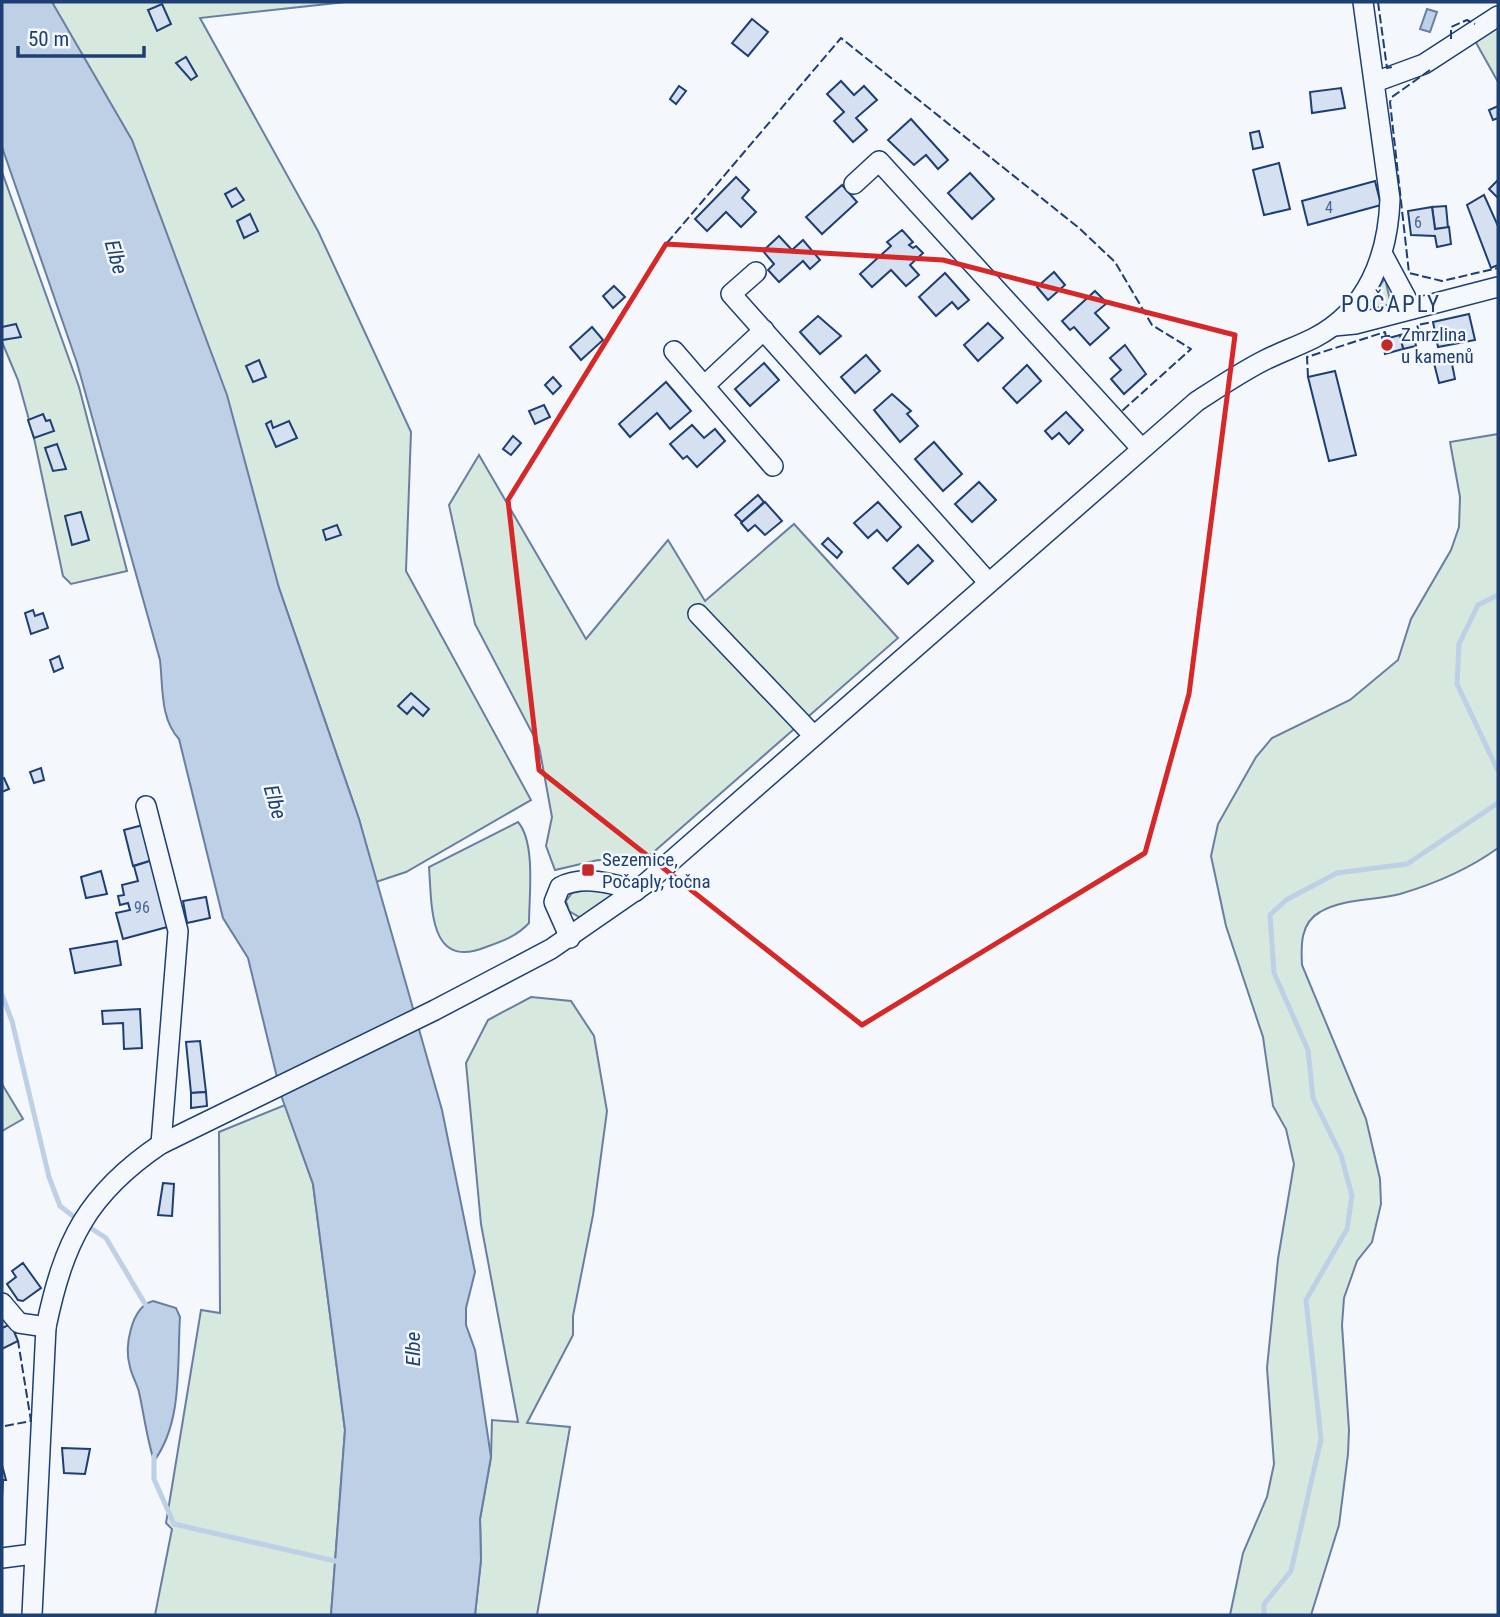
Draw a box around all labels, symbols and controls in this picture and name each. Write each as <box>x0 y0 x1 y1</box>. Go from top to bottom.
scale bar <box>18 14 144 58</box>
text: 50 m <box>28 27 69 51</box>
house number: 4 <box>1325 198 1333 217</box>
house number: 6 <box>1414 213 1422 232</box>
water label: Elbe <box>100 237 132 277</box>
district label: POČAPLY <box>1341 289 1441 318</box>
place label: Zmrzlina u kamenů <box>1401 323 1474 368</box>
marker: Zmrzlina u kamenů <box>1379 337 1395 353</box>
water label: Elbe <box>259 782 291 822</box>
place label: Sezemice, Počaply, točna <box>602 848 711 893</box>
marker: Sezemice, Počaply, točna <box>580 862 596 878</box>
house number: 96 <box>134 898 150 917</box>
water label: Elbe <box>401 1332 425 1366</box>

